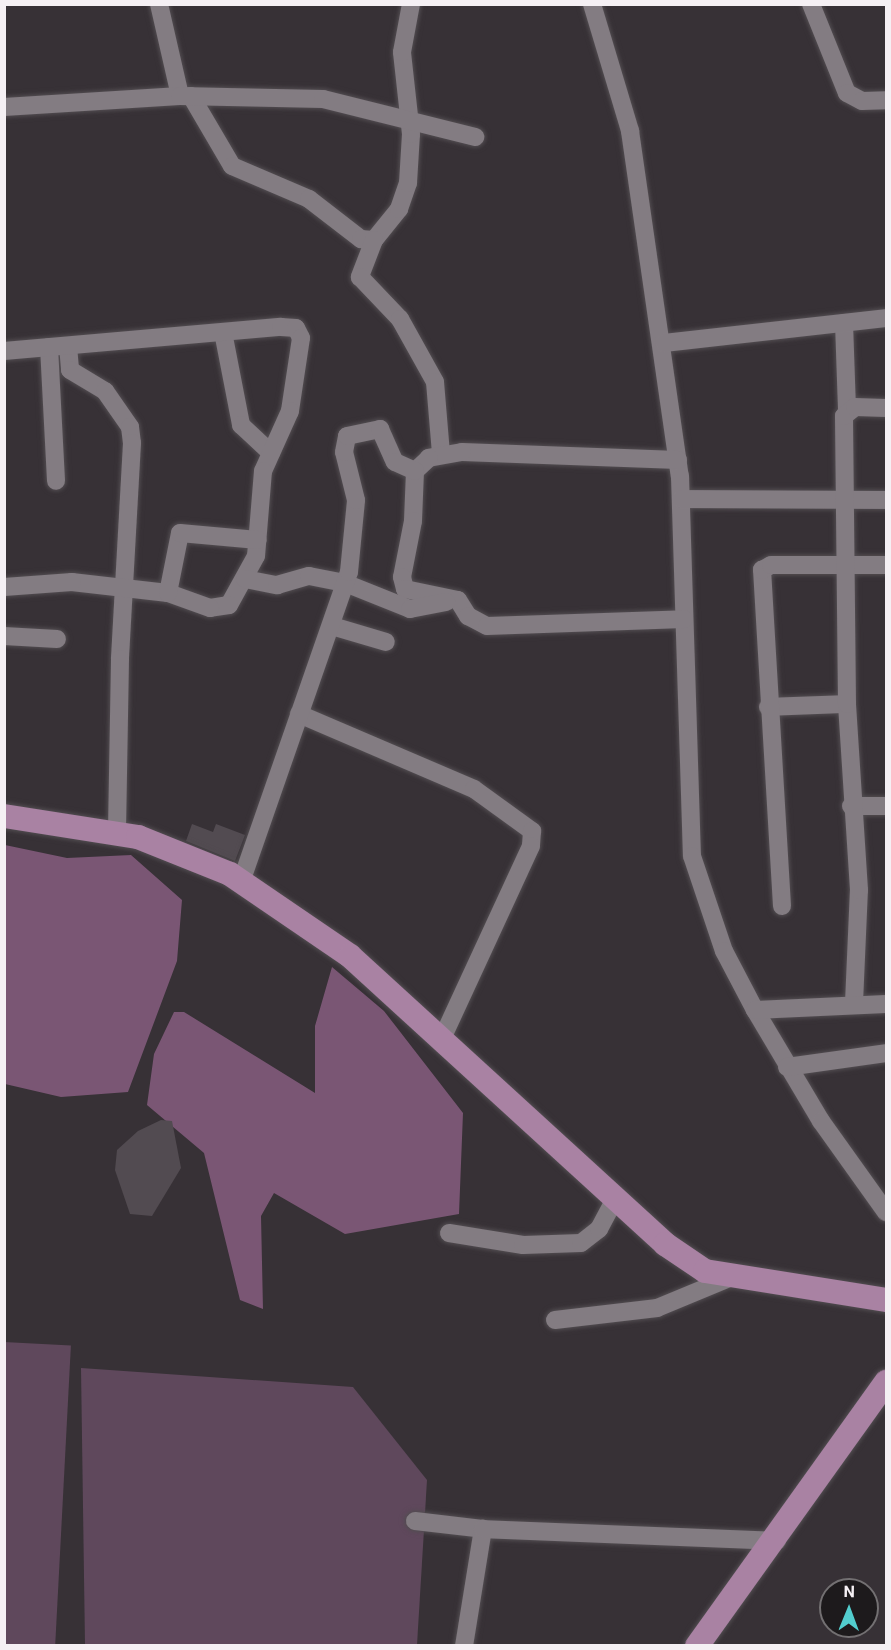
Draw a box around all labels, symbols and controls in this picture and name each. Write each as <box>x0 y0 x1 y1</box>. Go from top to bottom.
north arrow <box>819 1578 879 1638</box>
text: N <box>843 1582 855 1601</box>

